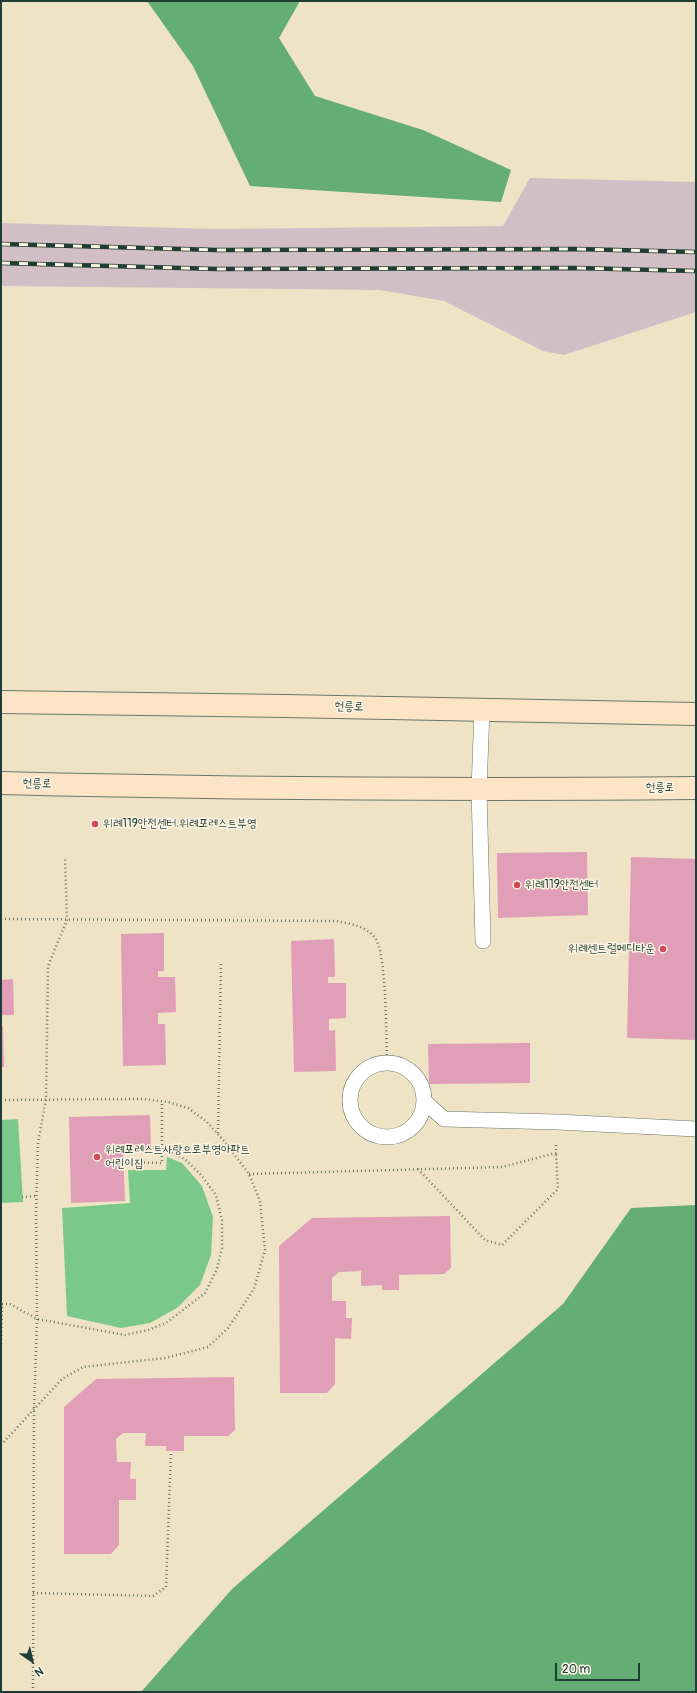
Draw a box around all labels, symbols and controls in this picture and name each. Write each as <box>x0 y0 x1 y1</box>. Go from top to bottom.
street label: 헌릉로 <box>334 700 364 714</box>
street label: 헌릉로 <box>22 777 52 791</box>
street label: 헌릉로 <box>646 781 674 795</box>
place label: 위례119안전센터.위례포레스트부영 <box>103 817 256 831</box>
marker: 위례119안전센터.위례포레스트부영 <box>90 819 100 829</box>
place label: 위례119안전센터 <box>525 878 599 892</box>
marker: 위례119안전센터 <box>512 880 522 890</box>
place label: 위례센트럴메디타운 <box>568 942 655 956</box>
marker: 위례센트럴메디타운 <box>658 944 668 954</box>
place label: 위례포레스트사랑으로부영아파트 어린이집 <box>105 1143 250 1171</box>
marker: 위례포레스트사랑으로부영아파트 어린이집 <box>92 1152 102 1162</box>
north arrow <box>12 1641 52 1681</box>
scale bar <box>557 1655 642 1681</box>
text: 20 m <box>562 1662 590 1677</box>
text: N <box>32 1664 46 1679</box>

